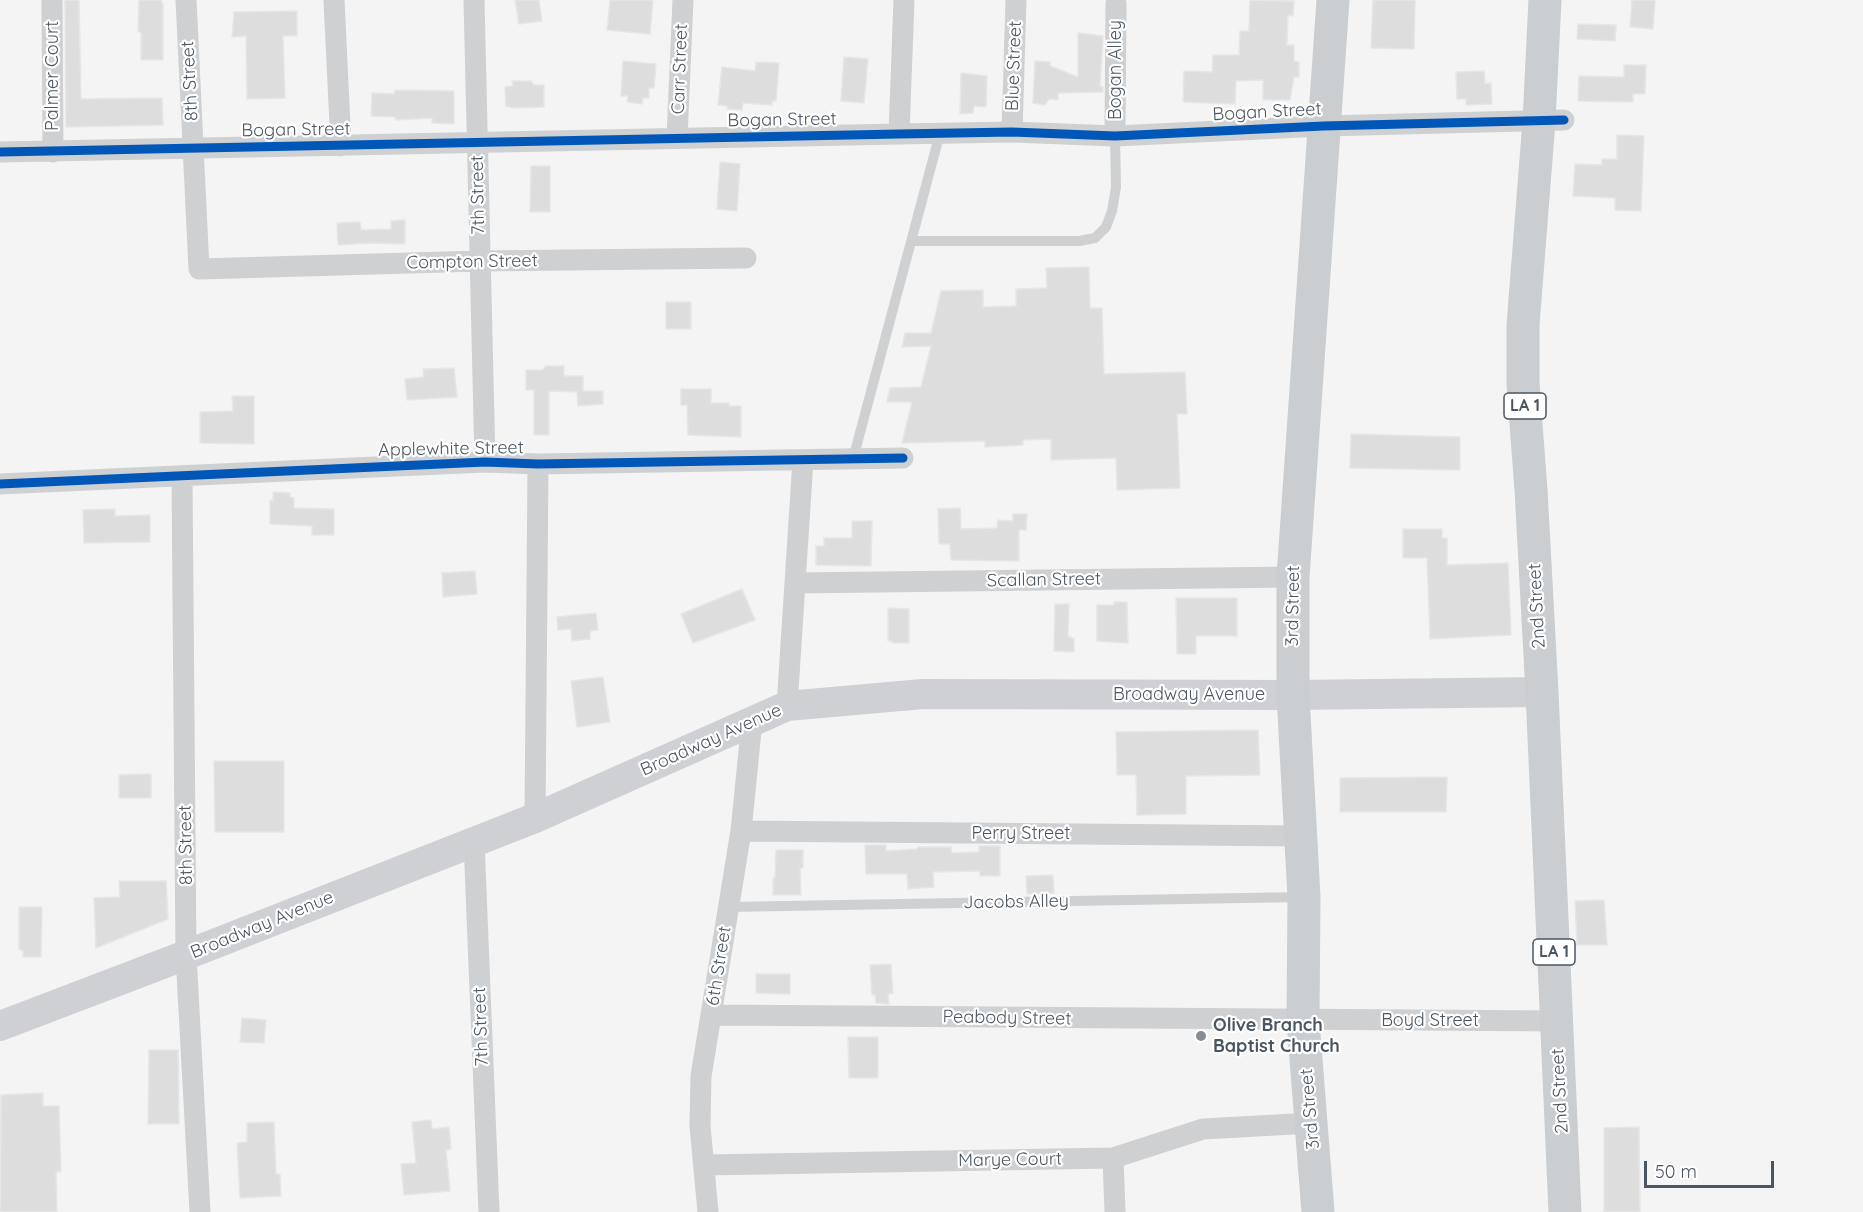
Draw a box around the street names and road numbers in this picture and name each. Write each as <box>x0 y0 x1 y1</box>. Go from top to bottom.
street label: Bogan Alley <box>1105 20 1127 120</box>
street label: Palmer Court <box>42 21 64 131</box>
street label: Blue Street <box>1002 21 1026 111</box>
street label: Carr Street <box>668 23 692 115</box>
street label: 8th Street <box>177 40 203 122</box>
street label: Bogan Street <box>1212 98 1322 126</box>
street label: Bogan Street <box>727 108 837 132</box>
street label: Bogan Street <box>241 118 351 142</box>
street label: 7th Street <box>467 155 489 235</box>
street label: Compton Street <box>406 250 538 274</box>
road number: LA 1 <box>1504 393 1546 419</box>
street label: Applewhite Street <box>378 437 524 461</box>
street label: 2nd Street <box>1524 563 1550 649</box>
street label: 3rd Street <box>1281 565 1305 647</box>
street label: Scallan Street <box>987 568 1101 592</box>
street label: Broadway Avenue <box>1113 684 1265 706</box>
street label: Broadway Avenue <box>637 699 785 781</box>
street label: 8th Street <box>175 805 197 885</box>
street label: Perry Street <box>972 823 1070 845</box>
street label: Broadway Avenue <box>187 886 337 964</box>
street label: Jacobs Alley <box>963 890 1069 914</box>
street label: 6th Street <box>702 925 736 1007</box>
road number: LA 1 <box>1533 939 1575 965</box>
street label: 7th Street <box>469 987 493 1067</box>
street label: Peabody Street <box>942 1006 1072 1030</box>
street label: Boyd Street <box>1381 1010 1479 1032</box>
street label: 2nd Street <box>1547 1048 1573 1134</box>
street label: 3rd Street <box>1296 1068 1324 1150</box>
street label: Marye Court <box>958 1148 1062 1172</box>

